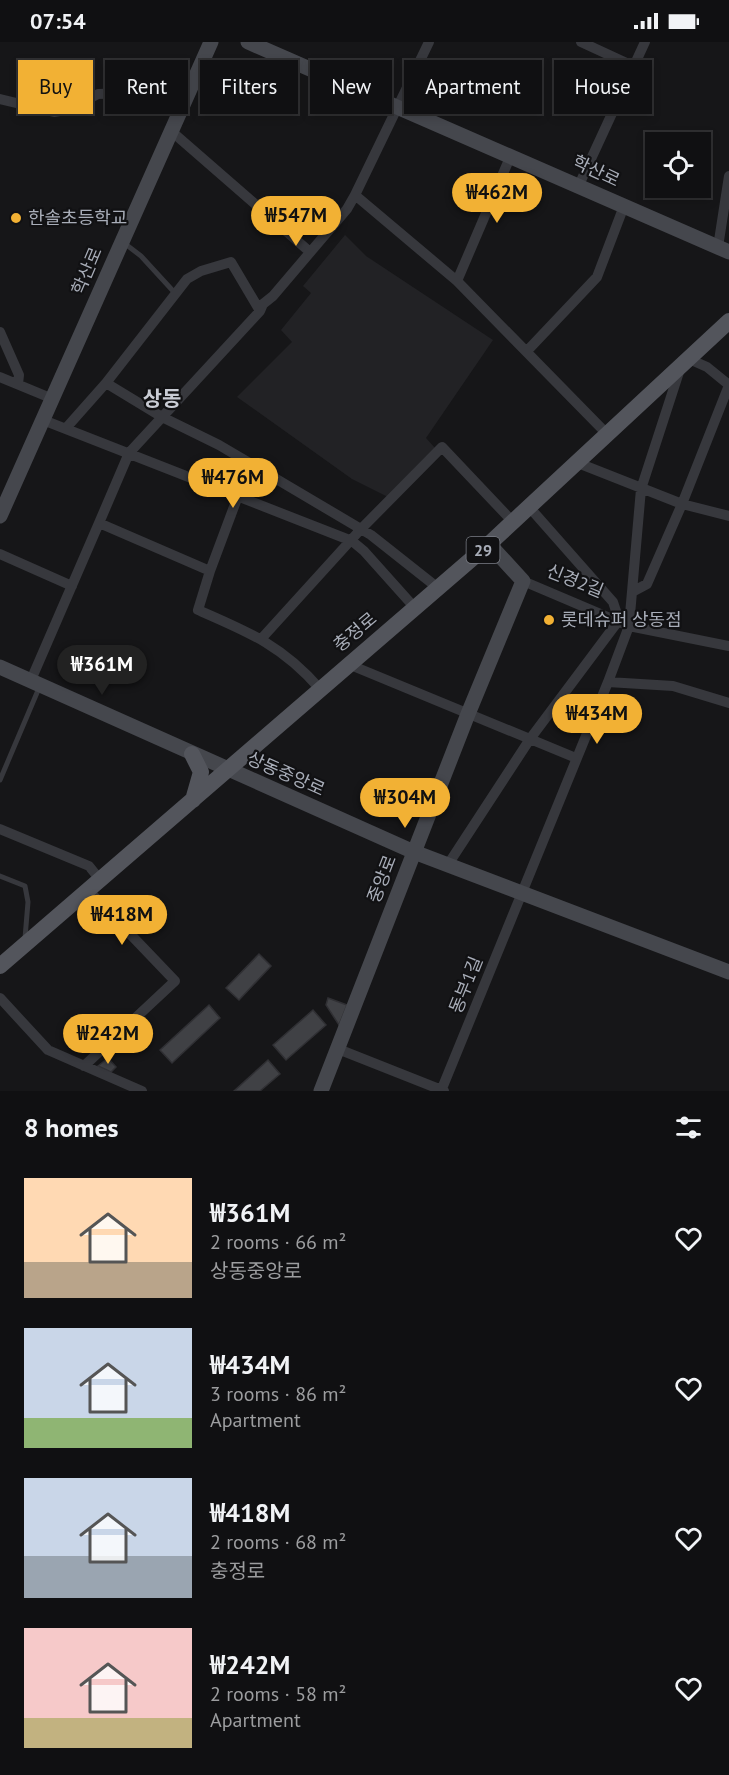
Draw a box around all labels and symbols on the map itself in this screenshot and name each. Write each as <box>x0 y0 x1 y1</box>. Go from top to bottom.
street label: 학산로 <box>569 150 624 191</box>
pin: ₩462M <box>455 173 539 224</box>
pin: ₩547M <box>254 196 338 247</box>
place label: 한솔초등학교 <box>28 206 127 229</box>
marker: 한솔초등학교 <box>9 211 23 225</box>
street label: 학산로 <box>66 243 107 298</box>
district label: 상동 <box>143 385 181 412</box>
pin: ₩476M <box>191 458 275 509</box>
road number: 29 <box>466 537 500 563</box>
street label: 신경2길 <box>543 559 607 602</box>
street label: 충정로 <box>328 607 381 656</box>
place label: 롯데슈퍼 상동점 <box>561 608 682 631</box>
marker: 롯데슈퍼 상동점 <box>542 613 556 627</box>
pin: ₩361M <box>60 645 144 696</box>
pin: ₩434M <box>555 694 639 745</box>
street label: 상동중앙로 <box>244 746 329 801</box>
pin: ₩304M <box>363 778 447 829</box>
street label: 중앙로 <box>362 852 401 906</box>
pin: ₩418M <box>80 895 164 946</box>
street label: 동부1길 <box>444 953 487 1017</box>
pin: ₩242M <box>66 1014 150 1065</box>

